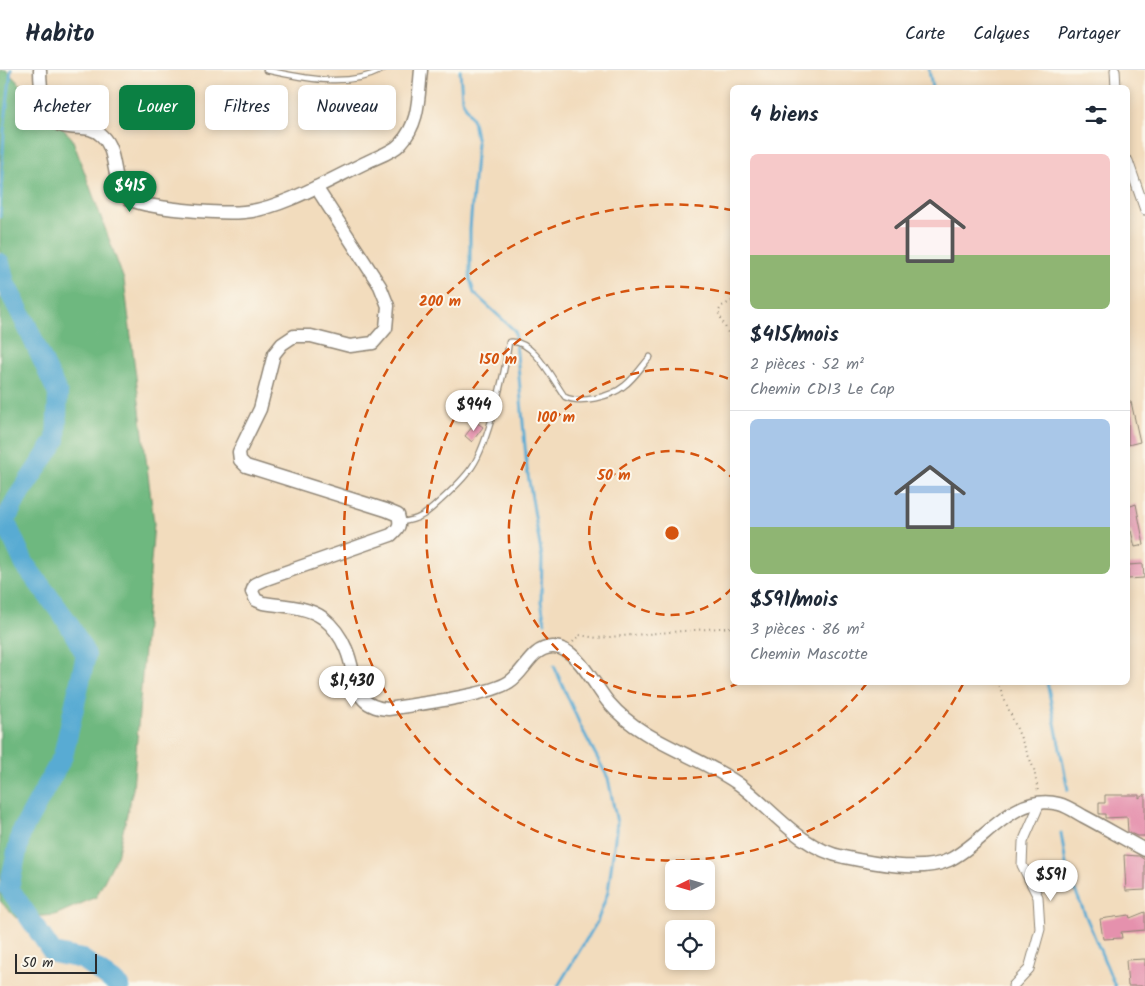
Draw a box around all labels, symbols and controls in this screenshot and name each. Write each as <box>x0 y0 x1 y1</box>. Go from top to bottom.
text: Habito <box>25 15 94 54</box>
text: Carte <box>905 20 945 49</box>
text: Calques <box>973 20 1030 49</box>
text: Partager <box>1058 20 1120 49</box>
chip: Acheter <box>15 85 109 130</box>
chip: Louer <box>119 85 195 130</box>
chip: Filtres <box>205 85 288 130</box>
chip: Nouveau <box>298 85 396 130</box>
text: 4 biens <box>750 99 819 132</box>
icon: filters <box>1082 101 1110 129</box>
pin: $415 <box>100 170 160 213</box>
text: $415 <box>114 174 146 199</box>
icon: home <box>885 186 975 276</box>
text: 200 m <box>419 290 461 314</box>
text: $415/mois <box>750 319 839 352</box>
text: 150 m <box>479 348 517 372</box>
text: 2 pièces · 52 m² <box>750 352 864 377</box>
text: Chemin CD13 Le Cap <box>750 377 894 402</box>
pin: $944 <box>444 390 504 432</box>
text: $944 <box>456 393 492 418</box>
text: 100 m <box>537 406 575 430</box>
icon: home <box>885 452 975 542</box>
text: 50 m <box>596 464 631 488</box>
centre of rings <box>663 524 681 542</box>
text: $591/mois <box>750 584 838 617</box>
text: 3 pièces · 86 m² <box>750 617 864 642</box>
text: Chemin Mascotte <box>750 642 868 667</box>
pin: $1,430 <box>311 666 393 708</box>
text: $1,430 <box>330 669 374 694</box>
north arrow <box>665 860 715 910</box>
map controls <box>665 860 715 970</box>
pin: $591 <box>1021 860 1081 902</box>
text: $591 <box>1036 863 1066 888</box>
button: locate <box>665 920 715 970</box>
scale bar <box>15 951 98 974</box>
text: 50 m <box>22 952 53 974</box>

